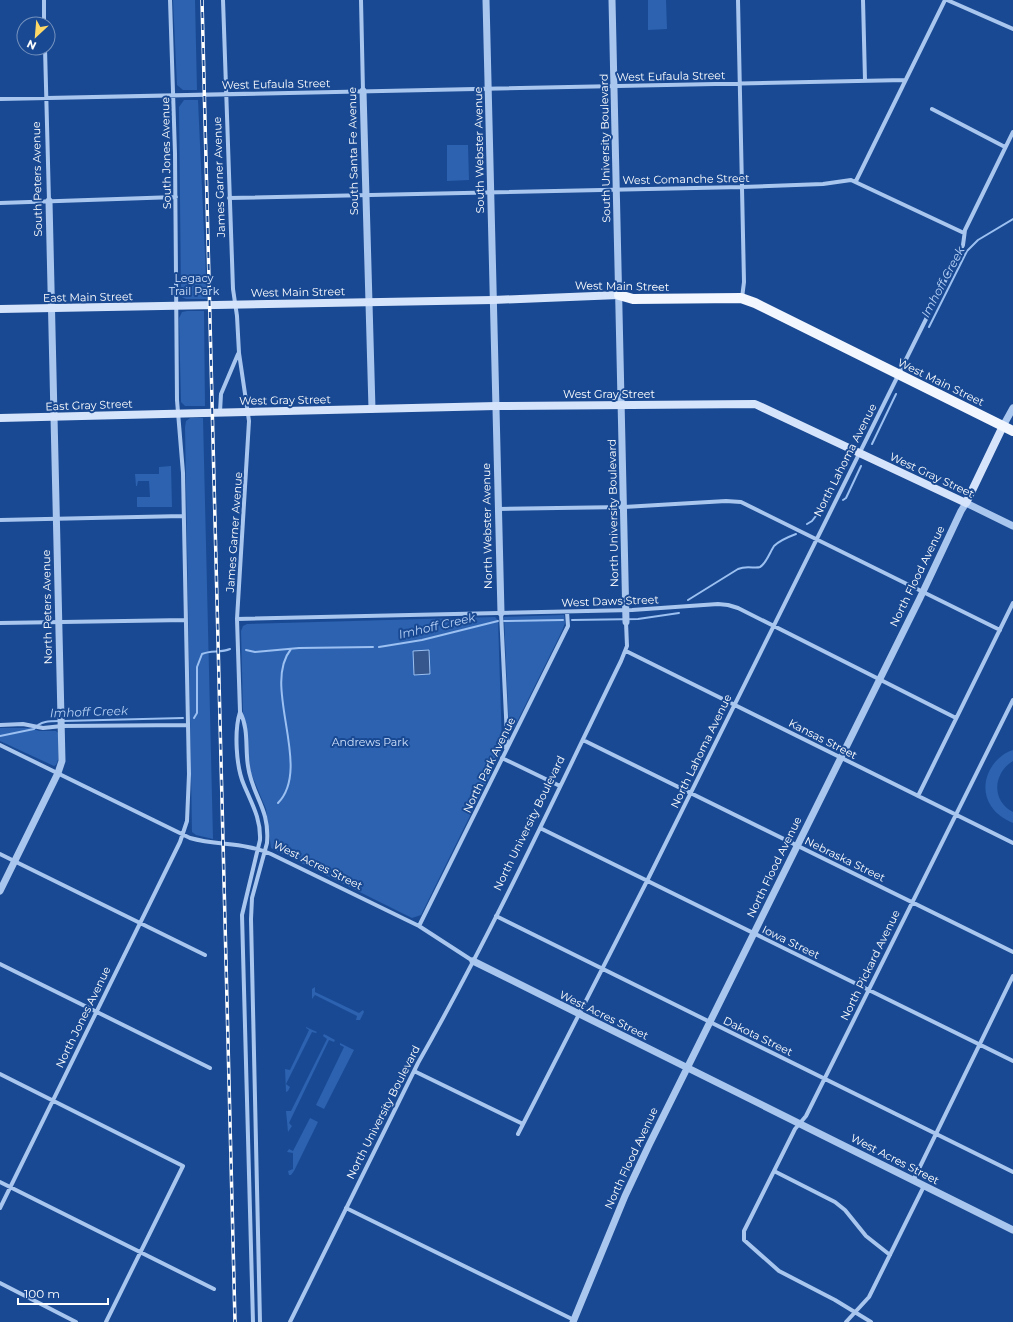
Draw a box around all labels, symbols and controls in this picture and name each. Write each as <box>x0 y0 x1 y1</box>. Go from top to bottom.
north arrow <box>16 16 56 56</box>
text: N <box>25 37 39 53</box>
street label: West Eufaula Street <box>617 68 726 84</box>
street label: South University Boulevard <box>597 73 613 223</box>
street label: West Eufaula Street <box>222 76 331 92</box>
street label: South Webster Avenue <box>471 86 487 213</box>
street label: South Santa Fe Avenue <box>345 87 361 215</box>
street label: South Jones Avenue <box>158 96 174 209</box>
street label: James Garner Avenue <box>210 116 228 239</box>
street label: South Peters Avenue <box>29 121 45 237</box>
street label: West Comanche Street <box>622 171 750 187</box>
water label: Imhoff Creek <box>918 243 968 320</box>
park label: Legacy Trail Park <box>169 271 220 298</box>
street label: West Main Street <box>575 278 670 294</box>
street label: West Main Street <box>251 284 346 300</box>
street label: East Main Street <box>43 289 134 305</box>
street label: West Main Street <box>895 355 987 409</box>
street label: West Gray Street <box>563 387 655 401</box>
street label: West Gray Street <box>239 392 332 408</box>
street label: East Gray Street <box>45 396 133 414</box>
street label: North Lahoma Avenue <box>810 401 880 519</box>
street label: North University Boulevard <box>605 439 621 587</box>
street label: West Gray Street <box>887 449 977 501</box>
street label: North Webster Avenue <box>479 463 495 589</box>
street label: James Garner Avenue <box>223 471 245 594</box>
street label: North Flood Avenue <box>886 523 948 629</box>
street label: North Peters Avenue <box>39 549 55 664</box>
street label: West Daws Street <box>561 592 660 610</box>
water label: Imhoff Creek <box>397 609 478 642</box>
street label: North Lahoma Avenue <box>667 691 735 810</box>
water label: Imhoff Creek <box>50 703 129 720</box>
street label: North Park Avenue <box>460 715 518 815</box>
street label: Kansas Street <box>786 716 860 762</box>
park label: Andrews Park <box>332 735 409 749</box>
street label: North University Boulevard <box>490 753 568 893</box>
street label: North Flood Avenue <box>743 814 805 920</box>
street label: Nebraska Street <box>802 833 888 885</box>
street label: West Acres Street <box>271 837 365 893</box>
street label: North Pickard Avenue <box>837 907 903 1023</box>
street label: Iowa Street <box>760 922 822 962</box>
street label: North Jones Avenue <box>52 964 114 1070</box>
street label: West Acres Street <box>557 987 651 1043</box>
street label: Dakota Street <box>721 1013 796 1059</box>
street label: North University Boulevard <box>343 1043 423 1181</box>
street label: North Flood Avenue <box>601 1105 661 1211</box>
street label: West Acres Street <box>848 1131 942 1188</box>
scale bar <box>18 1280 108 1306</box>
text: 100 m <box>24 1286 60 1301</box>

